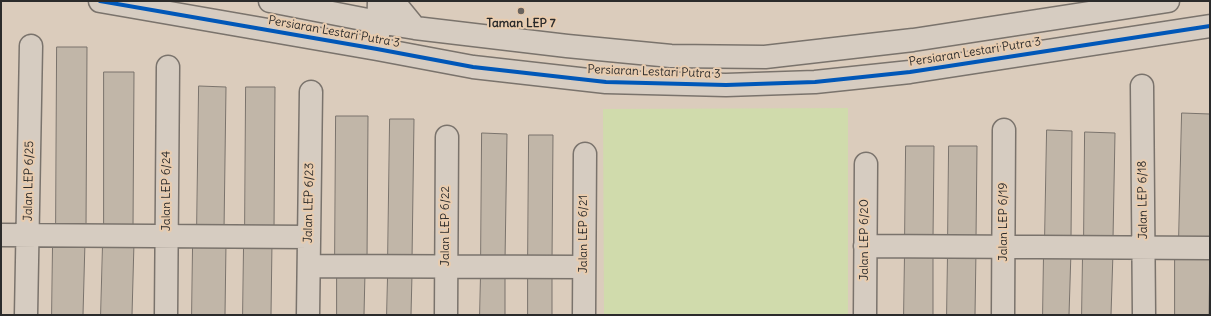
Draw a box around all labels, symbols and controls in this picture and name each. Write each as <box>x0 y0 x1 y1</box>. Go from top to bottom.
marker: Taman LEP 7 <box>516 6 526 16</box>
street label: Persiaran Lestari Putra 3 <box>267 13 401 51</box>
place label: Taman LEP 7 <box>486 17 556 31</box>
street label: Persiaran Lestari Putra 3 <box>908 34 1042 70</box>
street label: Persiaran Lestari Putra 3 <box>587 62 721 82</box>
street label: Jalan LEP 6/25 <box>21 141 37 221</box>
street label: Jalan LEP 6/24 <box>160 151 174 231</box>
street label: Jalan LEP 6/18 <box>1135 160 1151 240</box>
street label: Jalan LEP 6/23 <box>301 163 317 243</box>
street label: Jalan LEP 6/19 <box>997 183 1011 261</box>
street label: Jalan LEP 6/22 <box>439 186 453 266</box>
street label: Jalan LEP 6/21 <box>577 195 591 273</box>
street label: Jalan LEP 6/20 <box>858 199 872 281</box>

